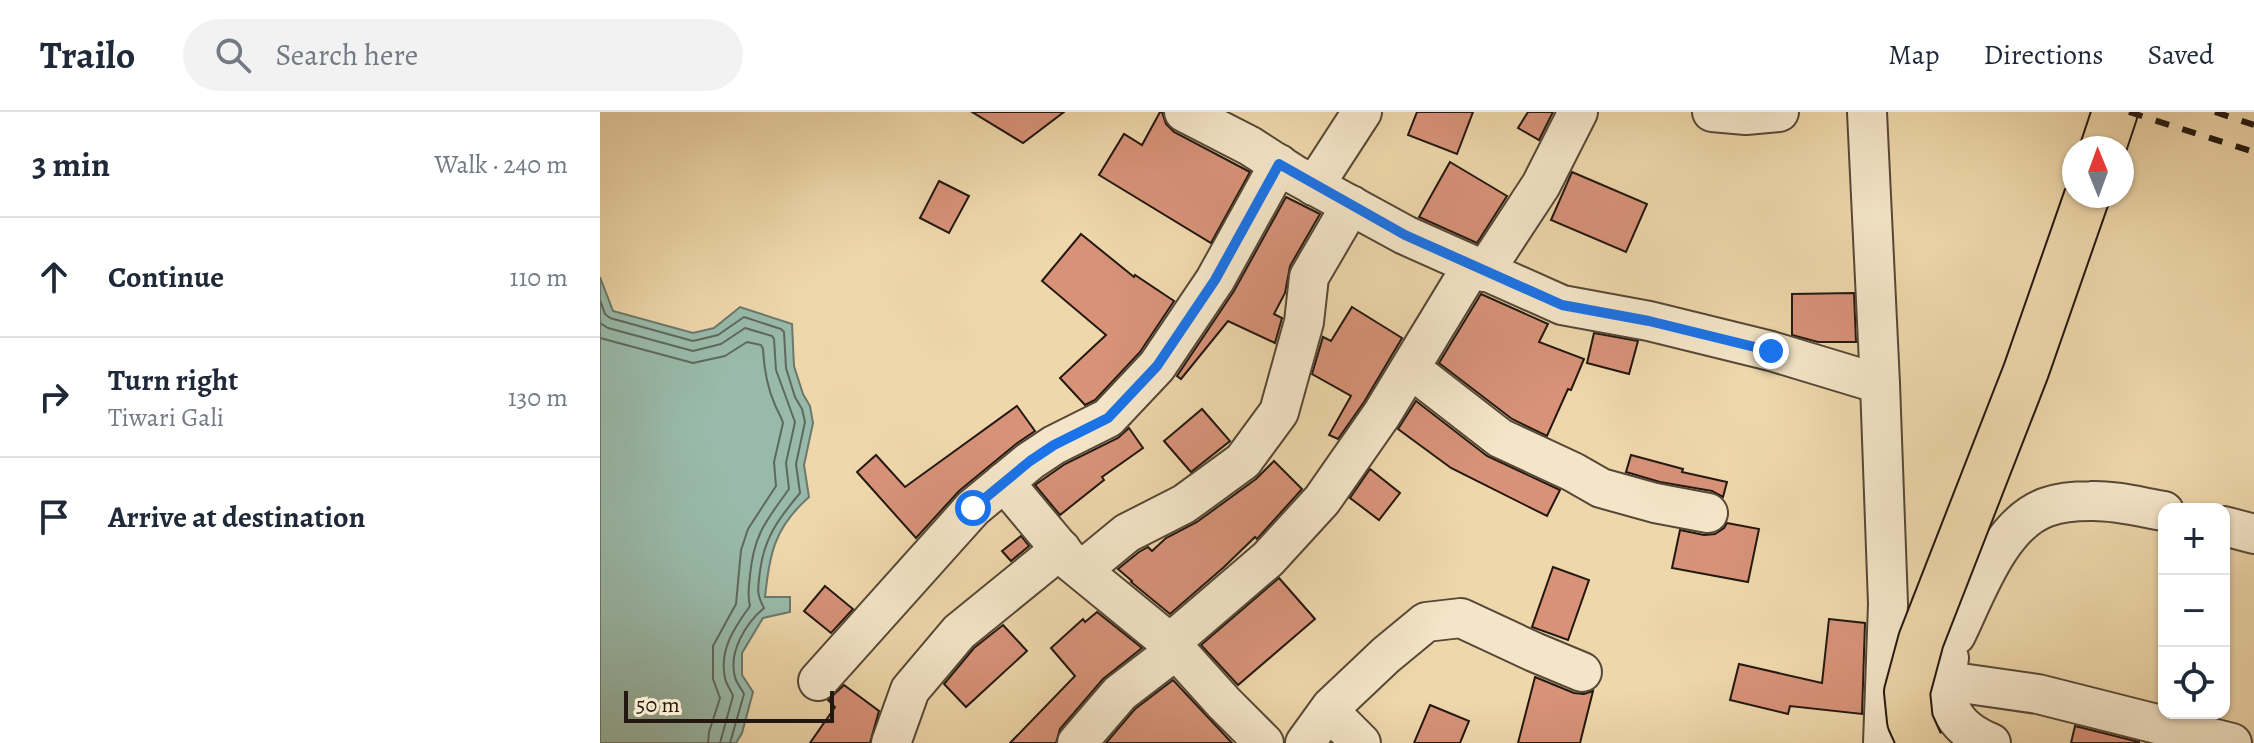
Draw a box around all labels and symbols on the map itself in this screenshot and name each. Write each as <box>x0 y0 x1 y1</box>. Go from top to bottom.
north arrow <box>2062 136 2134 208</box>
route end <box>1753 333 1789 369</box>
route start <box>955 490 991 526</box>
scale bar <box>624 687 834 723</box>

